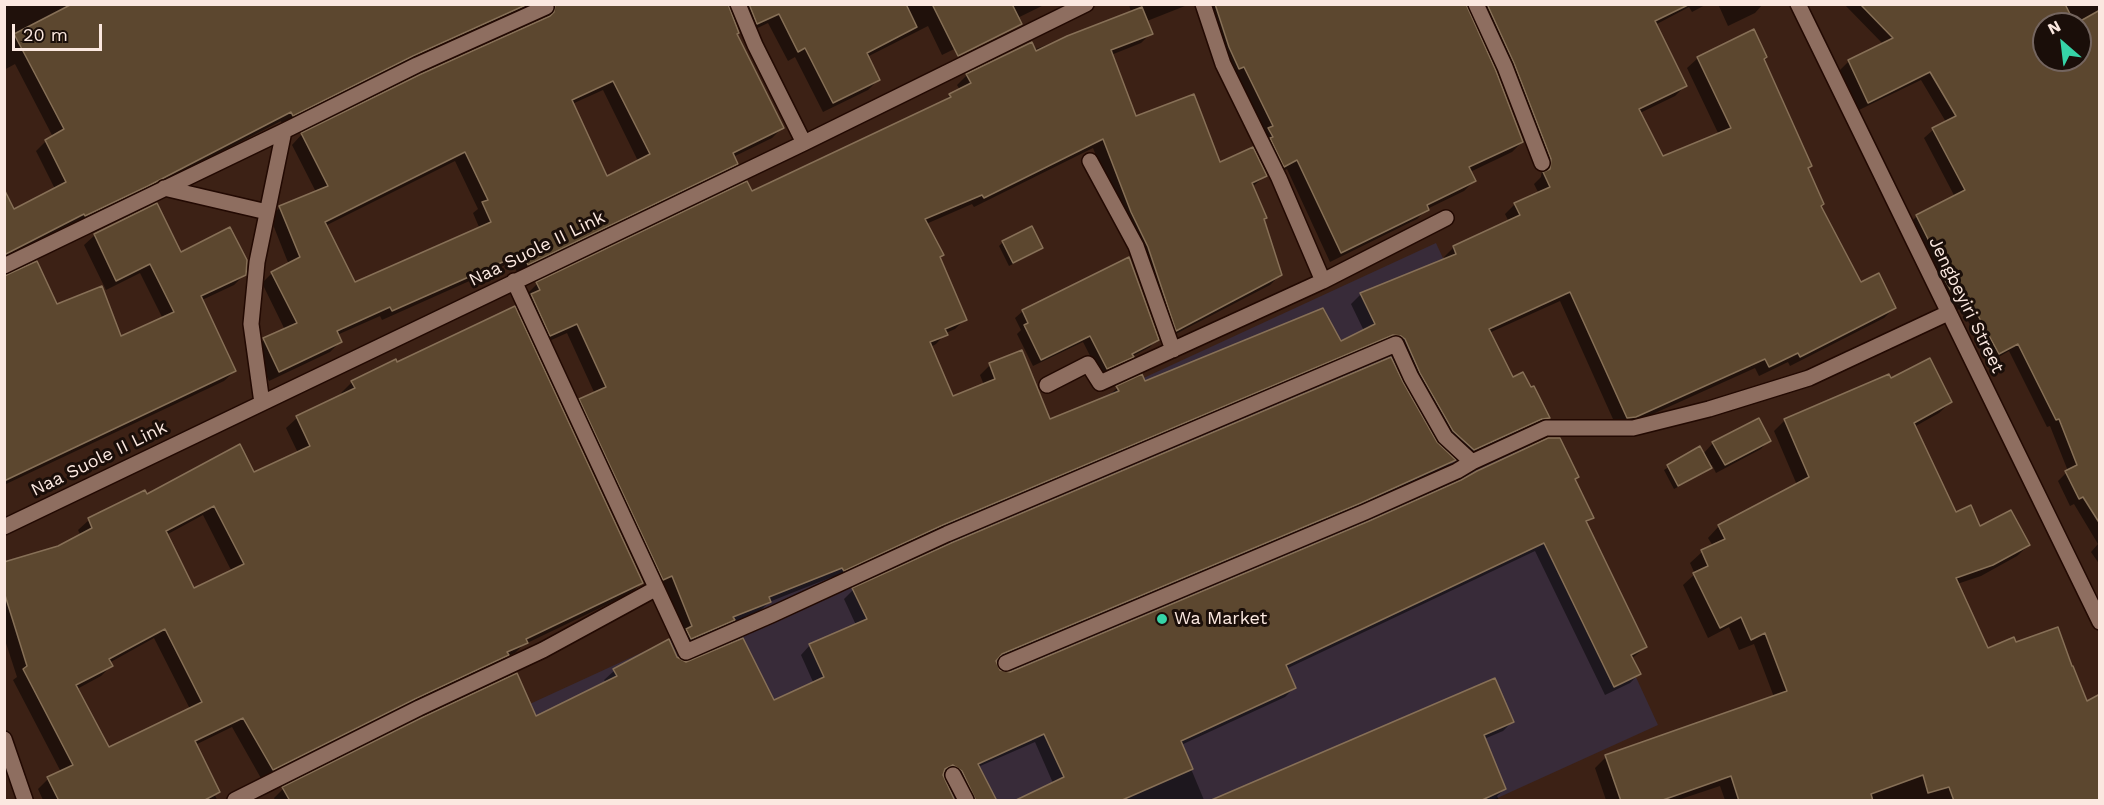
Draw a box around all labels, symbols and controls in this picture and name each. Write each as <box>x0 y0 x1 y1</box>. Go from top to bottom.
scale bar <box>15 12 105 50</box>
north arrow <box>2032 12 2092 72</box>
text: N <box>2045 16 2064 39</box>
text: 20 m <box>23 24 68 45</box>
street label: Naa Suole II Link <box>465 207 609 291</box>
street label: Jengbeyiri Street <box>1924 233 2008 377</box>
street label: Naa Suole II Link <box>27 417 171 501</box>
place label: Wa Market <box>1174 608 1267 630</box>
marker: Wa Market <box>1155 612 1169 626</box>

